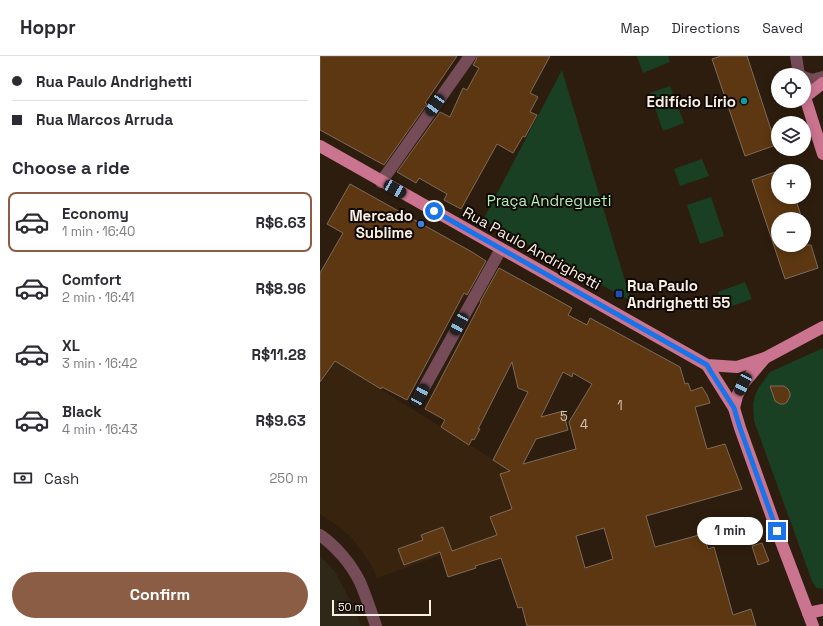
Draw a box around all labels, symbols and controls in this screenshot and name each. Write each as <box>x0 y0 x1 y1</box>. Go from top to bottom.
text: Hoppr <box>20 15 76 40</box>
text: Map <box>620 19 650 37</box>
text: Directions <box>672 19 740 37</box>
text: Saved <box>762 19 803 37</box>
map controls <box>771 68 811 252</box>
button: locate <box>771 68 811 108</box>
text: Rua Paulo Andrighetti <box>36 72 192 91</box>
car <box>423 92 447 118</box>
place label: Edifício Lírio <box>647 92 736 111</box>
marker: Edifício Lírio <box>739 96 749 106</box>
text: Rua Marcos Arruda <box>36 110 173 129</box>
button: layers <box>771 116 811 156</box>
text: Choose a ride <box>12 156 130 179</box>
button: + <box>771 164 811 204</box>
car <box>382 178 408 200</box>
park label: Praça Andregueti <box>487 191 611 210</box>
route start <box>425 202 443 220</box>
street label: Rua Paulo Andrighetti <box>460 202 604 294</box>
icon: car <box>14 204 50 240</box>
text: Economy <box>62 204 129 223</box>
place label: Mercado Sublime <box>349 206 413 242</box>
button: − <box>771 212 811 252</box>
text: R$6.63 <box>255 213 306 232</box>
marker: Mercado Sublime <box>416 219 426 229</box>
text: 1 min · 16:40 <box>62 223 135 240</box>
icon: car <box>14 270 50 306</box>
text: Comfort <box>62 270 122 289</box>
place label: Rua Paulo Andrighetti 55 <box>627 276 730 312</box>
text: R$8.96 <box>255 279 306 298</box>
text: 2 min · 16:41 <box>62 289 135 306</box>
marker: Rua Paulo Andrighetti 55 <box>614 289 624 299</box>
car <box>448 311 470 337</box>
icon: car <box>14 336 50 372</box>
text: XL <box>62 336 80 355</box>
text: R$11.28 <box>251 345 306 364</box>
text: 3 min · 16:42 <box>62 355 137 372</box>
car <box>732 371 754 397</box>
car <box>409 382 431 408</box>
house number: 1 <box>617 397 623 414</box>
icon: car <box>14 402 50 438</box>
text: Black <box>62 402 102 421</box>
house number: 5 <box>560 408 568 425</box>
text: R$9.63 <box>256 411 306 430</box>
house number: 4 <box>580 416 588 433</box>
text: 4 min · 16:43 <box>62 421 138 438</box>
icon: cash <box>12 467 34 489</box>
text: Cash <box>44 469 79 488</box>
text: 250 m <box>270 470 308 487</box>
callout: 1 min <box>697 517 763 545</box>
text: 1 min <box>714 522 746 539</box>
route end <box>768 522 786 540</box>
button: Confirm <box>12 572 308 618</box>
scale bar <box>332 598 431 617</box>
text: 50 m <box>338 600 364 614</box>

